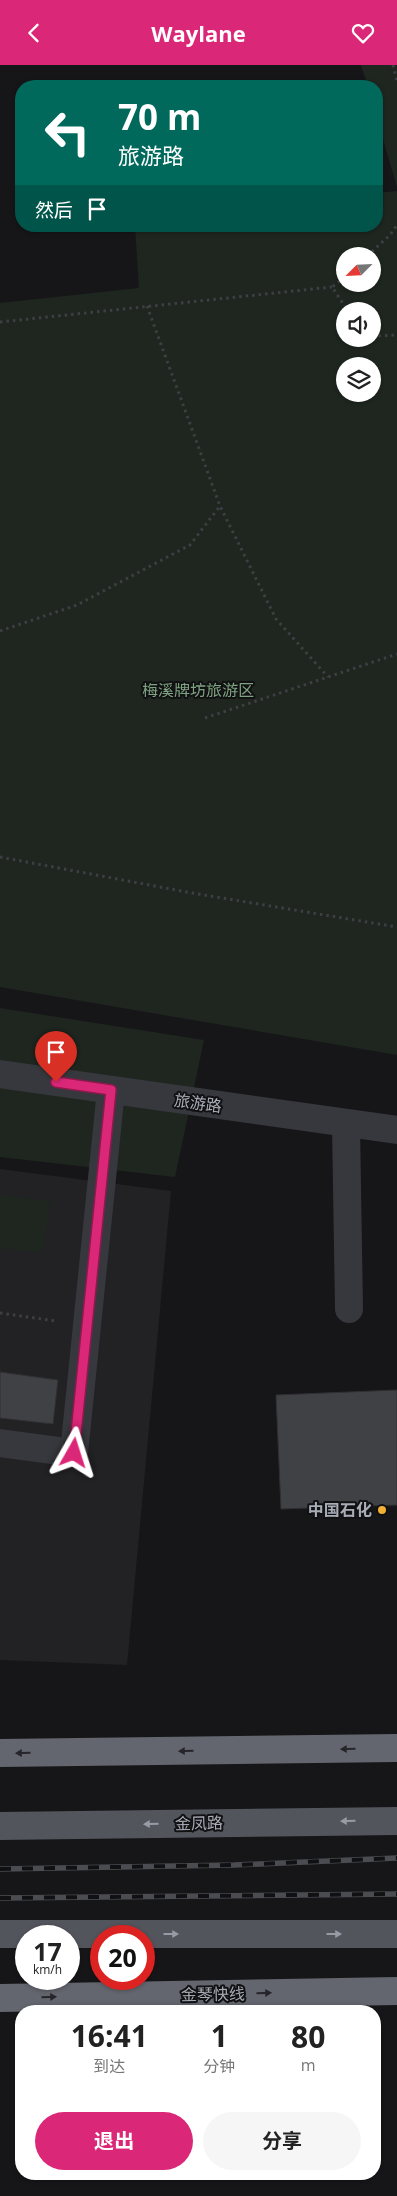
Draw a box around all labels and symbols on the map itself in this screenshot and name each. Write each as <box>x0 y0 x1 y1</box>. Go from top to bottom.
north arrow <box>336 247 381 293</box>
park label: 梅溪牌坊旅游区 <box>142 679 254 701</box>
pin <box>35 1031 77 1082</box>
street label: 旅游路 <box>173 1089 223 1117</box>
position arrow <box>47 1426 99 1478</box>
place label: 中国石化 <box>308 1499 372 1521</box>
marker: 中国石化 <box>376 1504 388 1516</box>
one-way arrow <box>340 1745 356 1753</box>
one-way arrow <box>178 1747 194 1755</box>
one-way arrow <box>15 1749 31 1757</box>
street label: 金凤路 <box>175 1812 223 1834</box>
one-way arrow <box>340 1817 356 1825</box>
one-way arrow <box>143 1820 159 1828</box>
speed limit sign: 20 <box>90 1925 155 1990</box>
one-way arrow <box>163 1930 179 1938</box>
one-way arrow <box>326 1930 342 1938</box>
street label: 金琴快线 <box>181 1982 245 2006</box>
one-way arrow <box>256 1989 272 1997</box>
one-way arrow <box>41 1993 57 2001</box>

